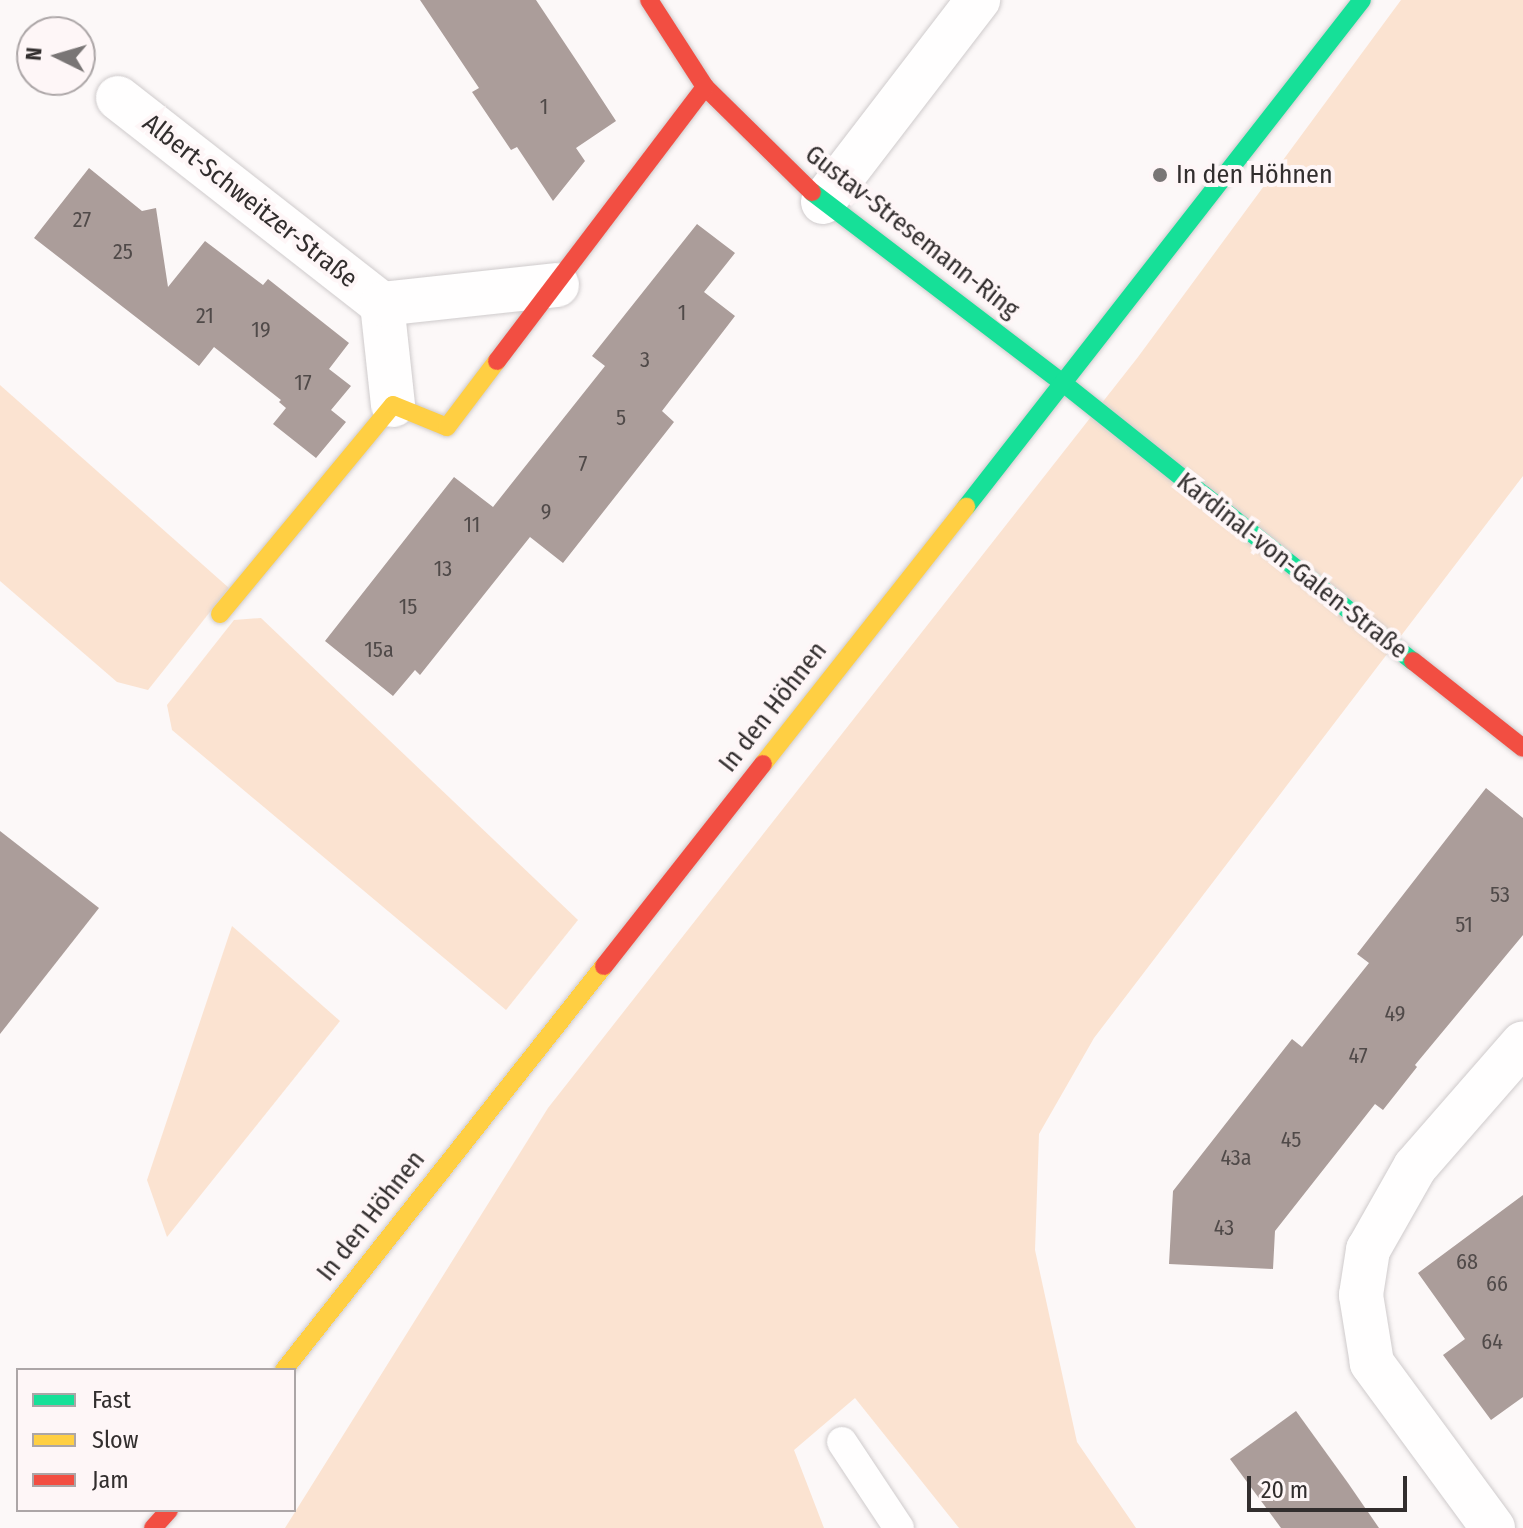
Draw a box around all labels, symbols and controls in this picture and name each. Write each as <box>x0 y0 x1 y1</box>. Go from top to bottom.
north arrow <box>16 16 96 96</box>
text: N <box>20 46 48 62</box>
house number: 1 <box>540 94 548 120</box>
street label: Albert-Schweitzer-Straße <box>136 107 364 295</box>
street label: Gustav-Stresemann-Ring <box>799 139 1025 325</box>
place label: In den Höhnen <box>1176 159 1333 191</box>
marker: In den Höhnen <box>1151 166 1169 184</box>
house number: 27 <box>73 207 91 233</box>
house number: 25 <box>113 239 133 265</box>
house number: 1 <box>678 300 686 326</box>
house number: 21 <box>196 303 214 329</box>
house number: 19 <box>251 317 271 343</box>
house number: 3 <box>640 347 650 373</box>
house number: 17 <box>294 370 312 396</box>
house number: 5 <box>616 405 626 431</box>
house number: 7 <box>579 451 587 477</box>
street label: Kardinal-von-Galen-Straße <box>1170 466 1414 666</box>
house number: 9 <box>541 499 551 525</box>
house number: 11 <box>464 512 480 538</box>
house number: 13 <box>434 556 452 582</box>
house number: 15 <box>399 594 417 620</box>
street label: In den Höhnen <box>713 636 833 778</box>
house number: 15a <box>364 637 394 663</box>
house number: 53 <box>1490 882 1510 908</box>
house number: 51 <box>1455 912 1473 938</box>
house number: 49 <box>1385 1001 1405 1027</box>
house number: 47 <box>1348 1043 1368 1069</box>
house number: 45 <box>1281 1127 1301 1153</box>
street label: In den Höhnen <box>311 1145 431 1287</box>
house number: 43a <box>1220 1145 1252 1171</box>
house number: 43 <box>1214 1215 1234 1241</box>
house number: 68 <box>1456 1249 1478 1275</box>
house number: 66 <box>1486 1271 1508 1297</box>
house number: 64 <box>1481 1329 1503 1355</box>
legend <box>16 1368 296 1512</box>
text: Fast <box>92 1386 131 1414</box>
text: Slow <box>92 1426 138 1454</box>
scale bar <box>1251 1460 1411 1510</box>
text: Jam <box>92 1466 129 1494</box>
text: 20 m <box>1261 1476 1308 1504</box>

